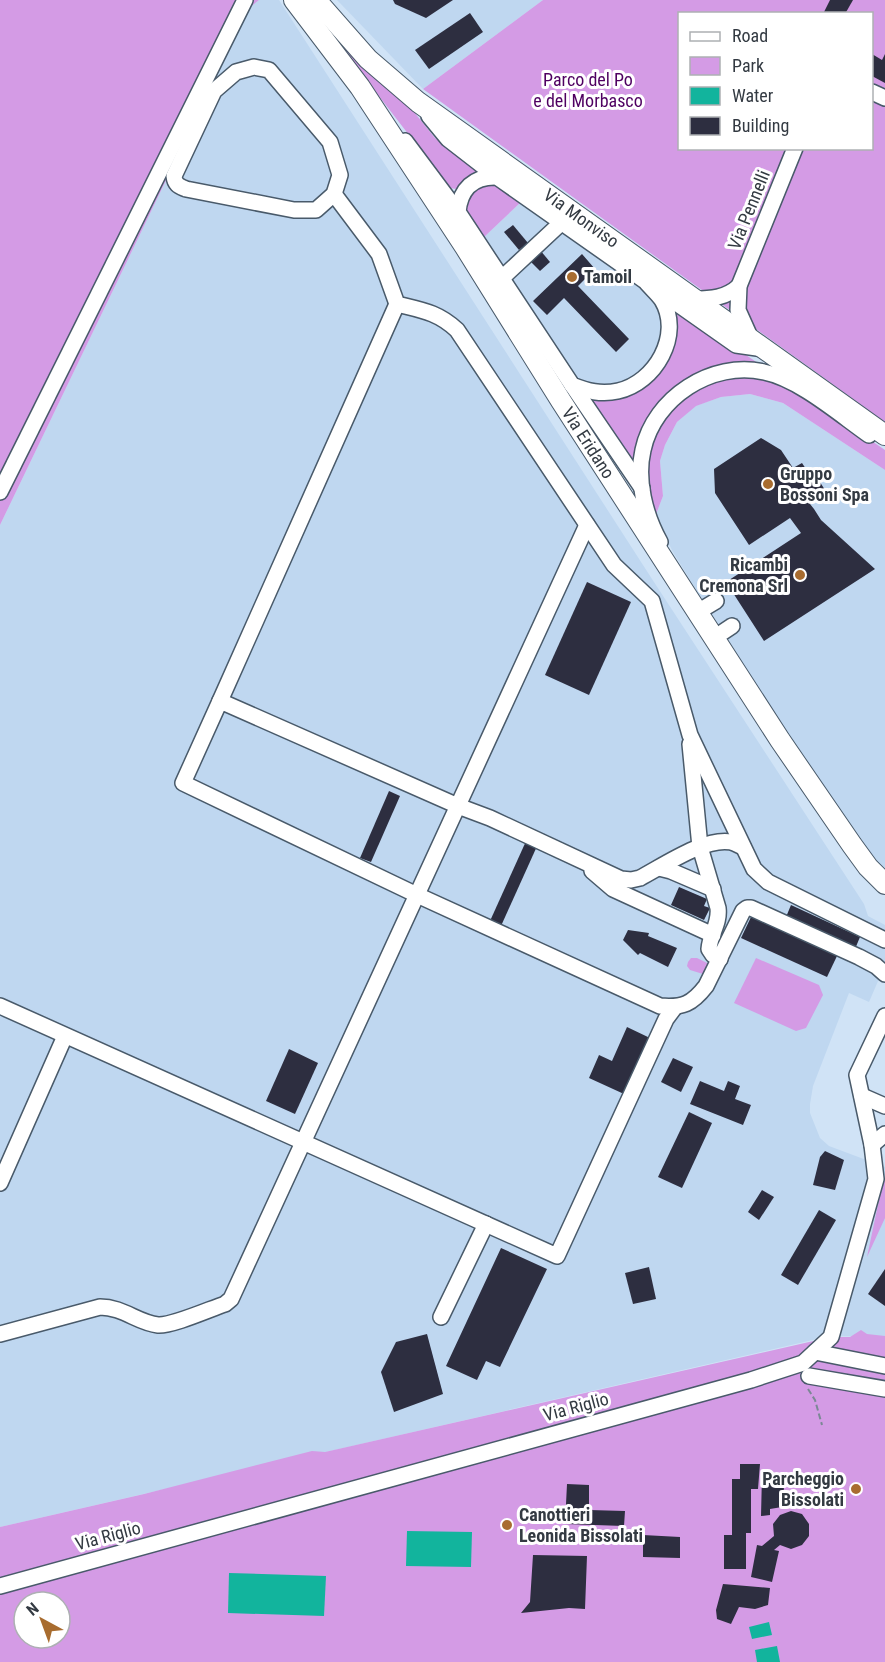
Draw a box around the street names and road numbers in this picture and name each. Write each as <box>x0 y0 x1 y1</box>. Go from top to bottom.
street label: Via Pennelli <box>723 167 774 252</box>
street label: Via Monviso <box>540 184 623 252</box>
street label: Via Eridano <box>558 403 619 482</box>
street label: Via Riglio <box>541 1388 611 1425</box>
street label: Via Riglio <box>73 1517 143 1554</box>

